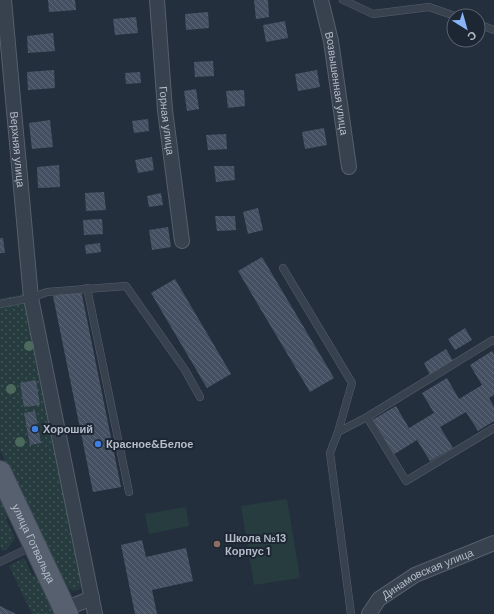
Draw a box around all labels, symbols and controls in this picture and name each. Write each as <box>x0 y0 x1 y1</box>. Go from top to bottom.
north arrow <box>446 8 486 48</box>
text: С <box>465 28 479 44</box>
street label: Возвышенная улица <box>322 30 351 137</box>
street label: Горная улица <box>156 86 178 157</box>
street label: Верхняя улица <box>7 111 28 189</box>
place label: Хороший <box>43 422 93 436</box>
marker: Хороший <box>30 424 40 434</box>
place label: Красное&Белое <box>106 437 193 451</box>
marker: Красное&Белое <box>93 439 103 449</box>
street label: улица Готвальда <box>9 502 59 586</box>
place label: Школа №13 Корпус 1 <box>225 531 286 558</box>
marker: Школа №13 Корпус 1 <box>212 539 222 549</box>
street label: Динамовская улица <box>379 545 476 602</box>

